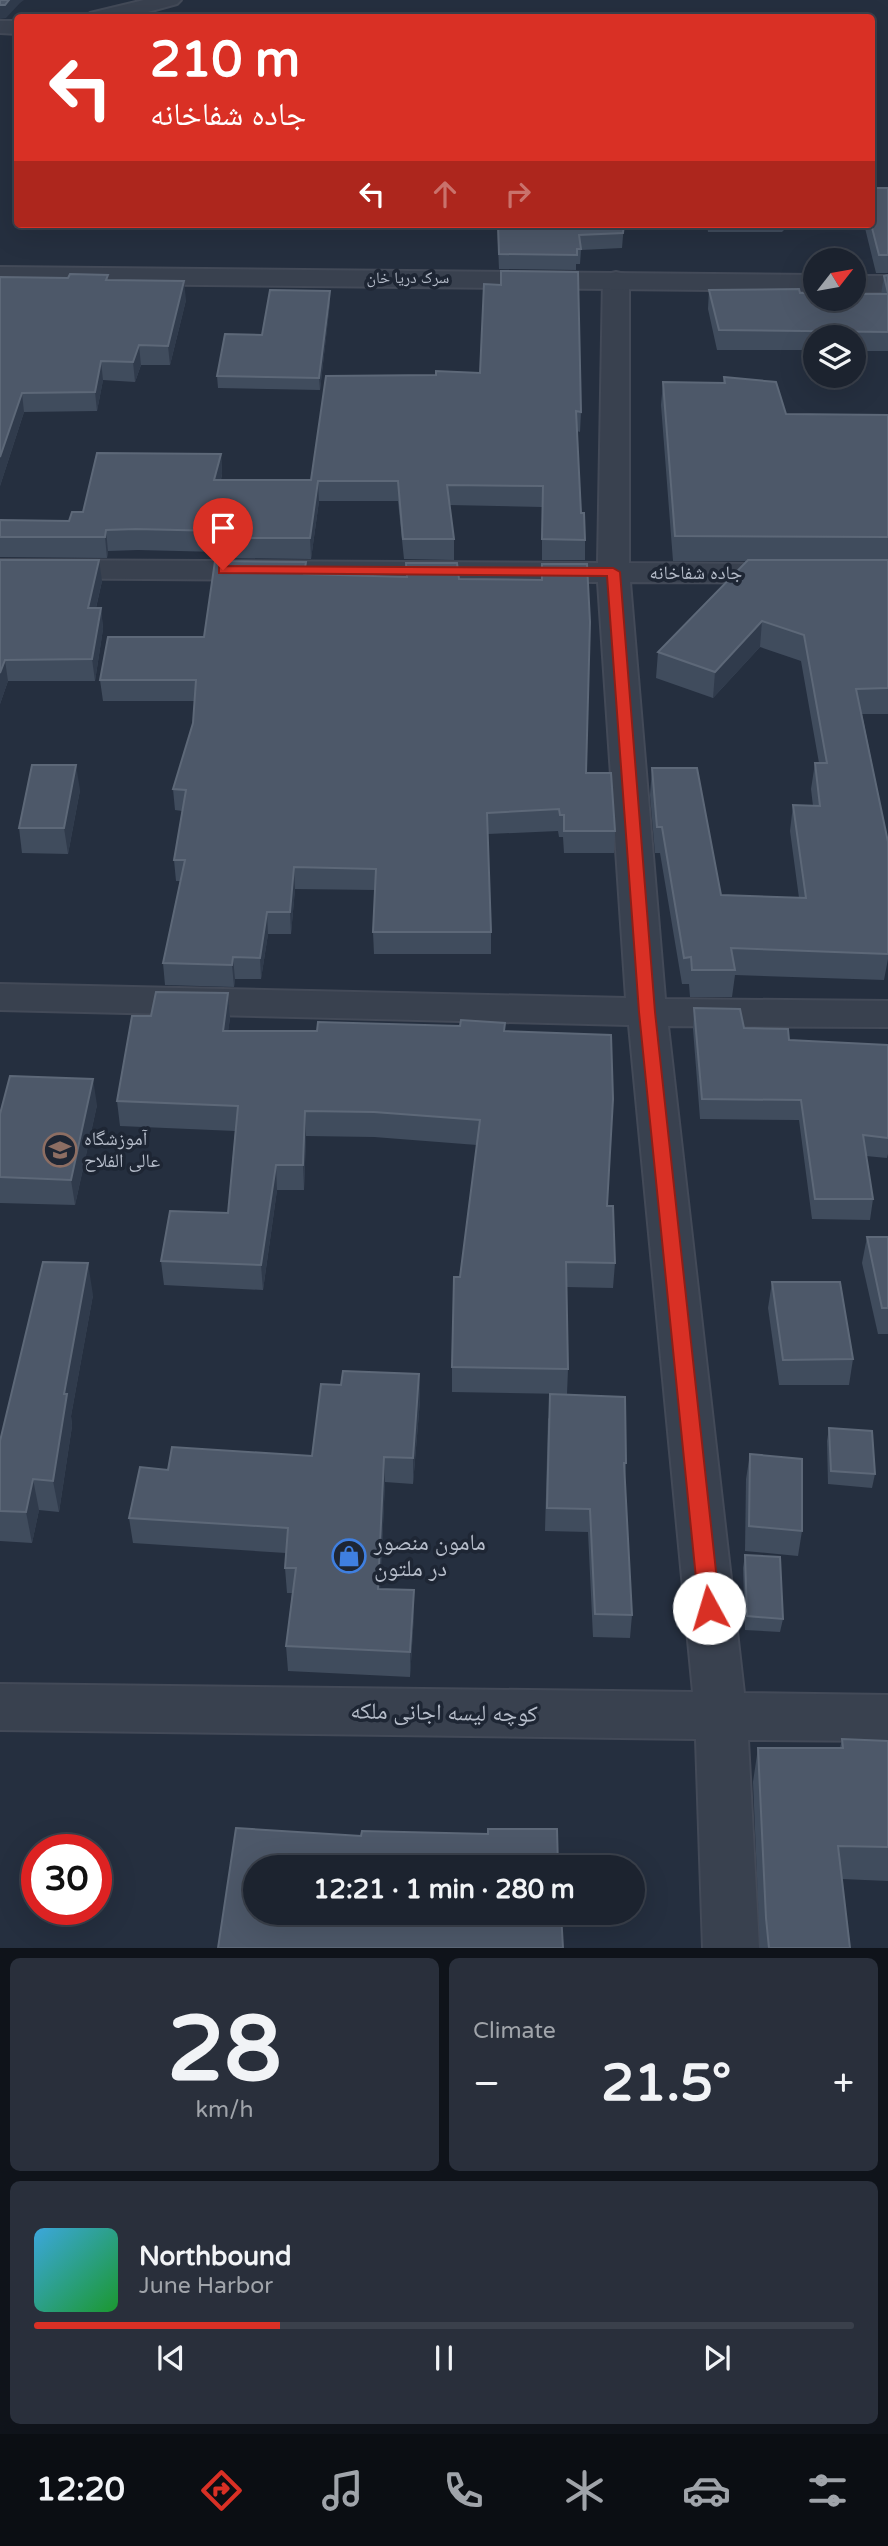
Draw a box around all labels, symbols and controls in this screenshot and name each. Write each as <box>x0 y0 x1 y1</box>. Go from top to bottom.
text: 210 m <box>150 31 300 90</box>
icon: left <box>35 42 126 133</box>
text: جاده شفاخانه <box>150 96 306 134</box>
icon: left <box>353 175 391 213</box>
icon: ahead <box>426 175 464 213</box>
icon: right <box>499 175 537 213</box>
north arrow <box>803 248 866 312</box>
map controls <box>803 248 866 388</box>
street label: سرک دریا خان <box>367 268 449 288</box>
button: layers <box>803 325 866 388</box>
pin <box>193 498 253 570</box>
icon: arrive <box>204 509 242 547</box>
street label: جاده شفاخانه <box>650 562 742 584</box>
place label: آموزشگاه عالی الفلاح <box>84 1128 160 1172</box>
school or university icon: آموزشگاه عالی الفلاح <box>41 1131 79 1169</box>
place label: مامون منصور در ملتون <box>373 1529 486 1583</box>
shop icon: مامون منصور در ملتون <box>330 1537 368 1575</box>
position arrow <box>672 1571 746 1645</box>
street label: کوچه لیسه اجانی ملکه <box>350 1697 538 1729</box>
speed limit sign: 30 <box>21 1834 112 1925</box>
text: 12:21 · 1 min · 280 m <box>313 1874 575 1905</box>
text: 28 <box>167 1995 282 2105</box>
text: Climate <box>473 2017 556 2045</box>
text: 21.5° <box>601 2052 731 2115</box>
text: − <box>473 2061 500 2107</box>
text: + <box>833 2061 854 2107</box>
text: km/h <box>196 2096 253 2124</box>
text: Northbound <box>139 2241 291 2272</box>
text: June Harbor <box>139 2272 273 2300</box>
icon: previous <box>152 2339 190 2377</box>
icon: pause <box>425 2339 463 2377</box>
icon: next <box>698 2339 736 2377</box>
icon: directions <box>197 2466 246 2515</box>
icon: music <box>318 2466 367 2515</box>
icon: phone <box>439 2466 488 2515</box>
icon: climate <box>560 2466 609 2515</box>
icon: car <box>682 2466 731 2515</box>
icon: filters <box>803 2466 852 2515</box>
text: 12:20 <box>36 2471 125 2509</box>

